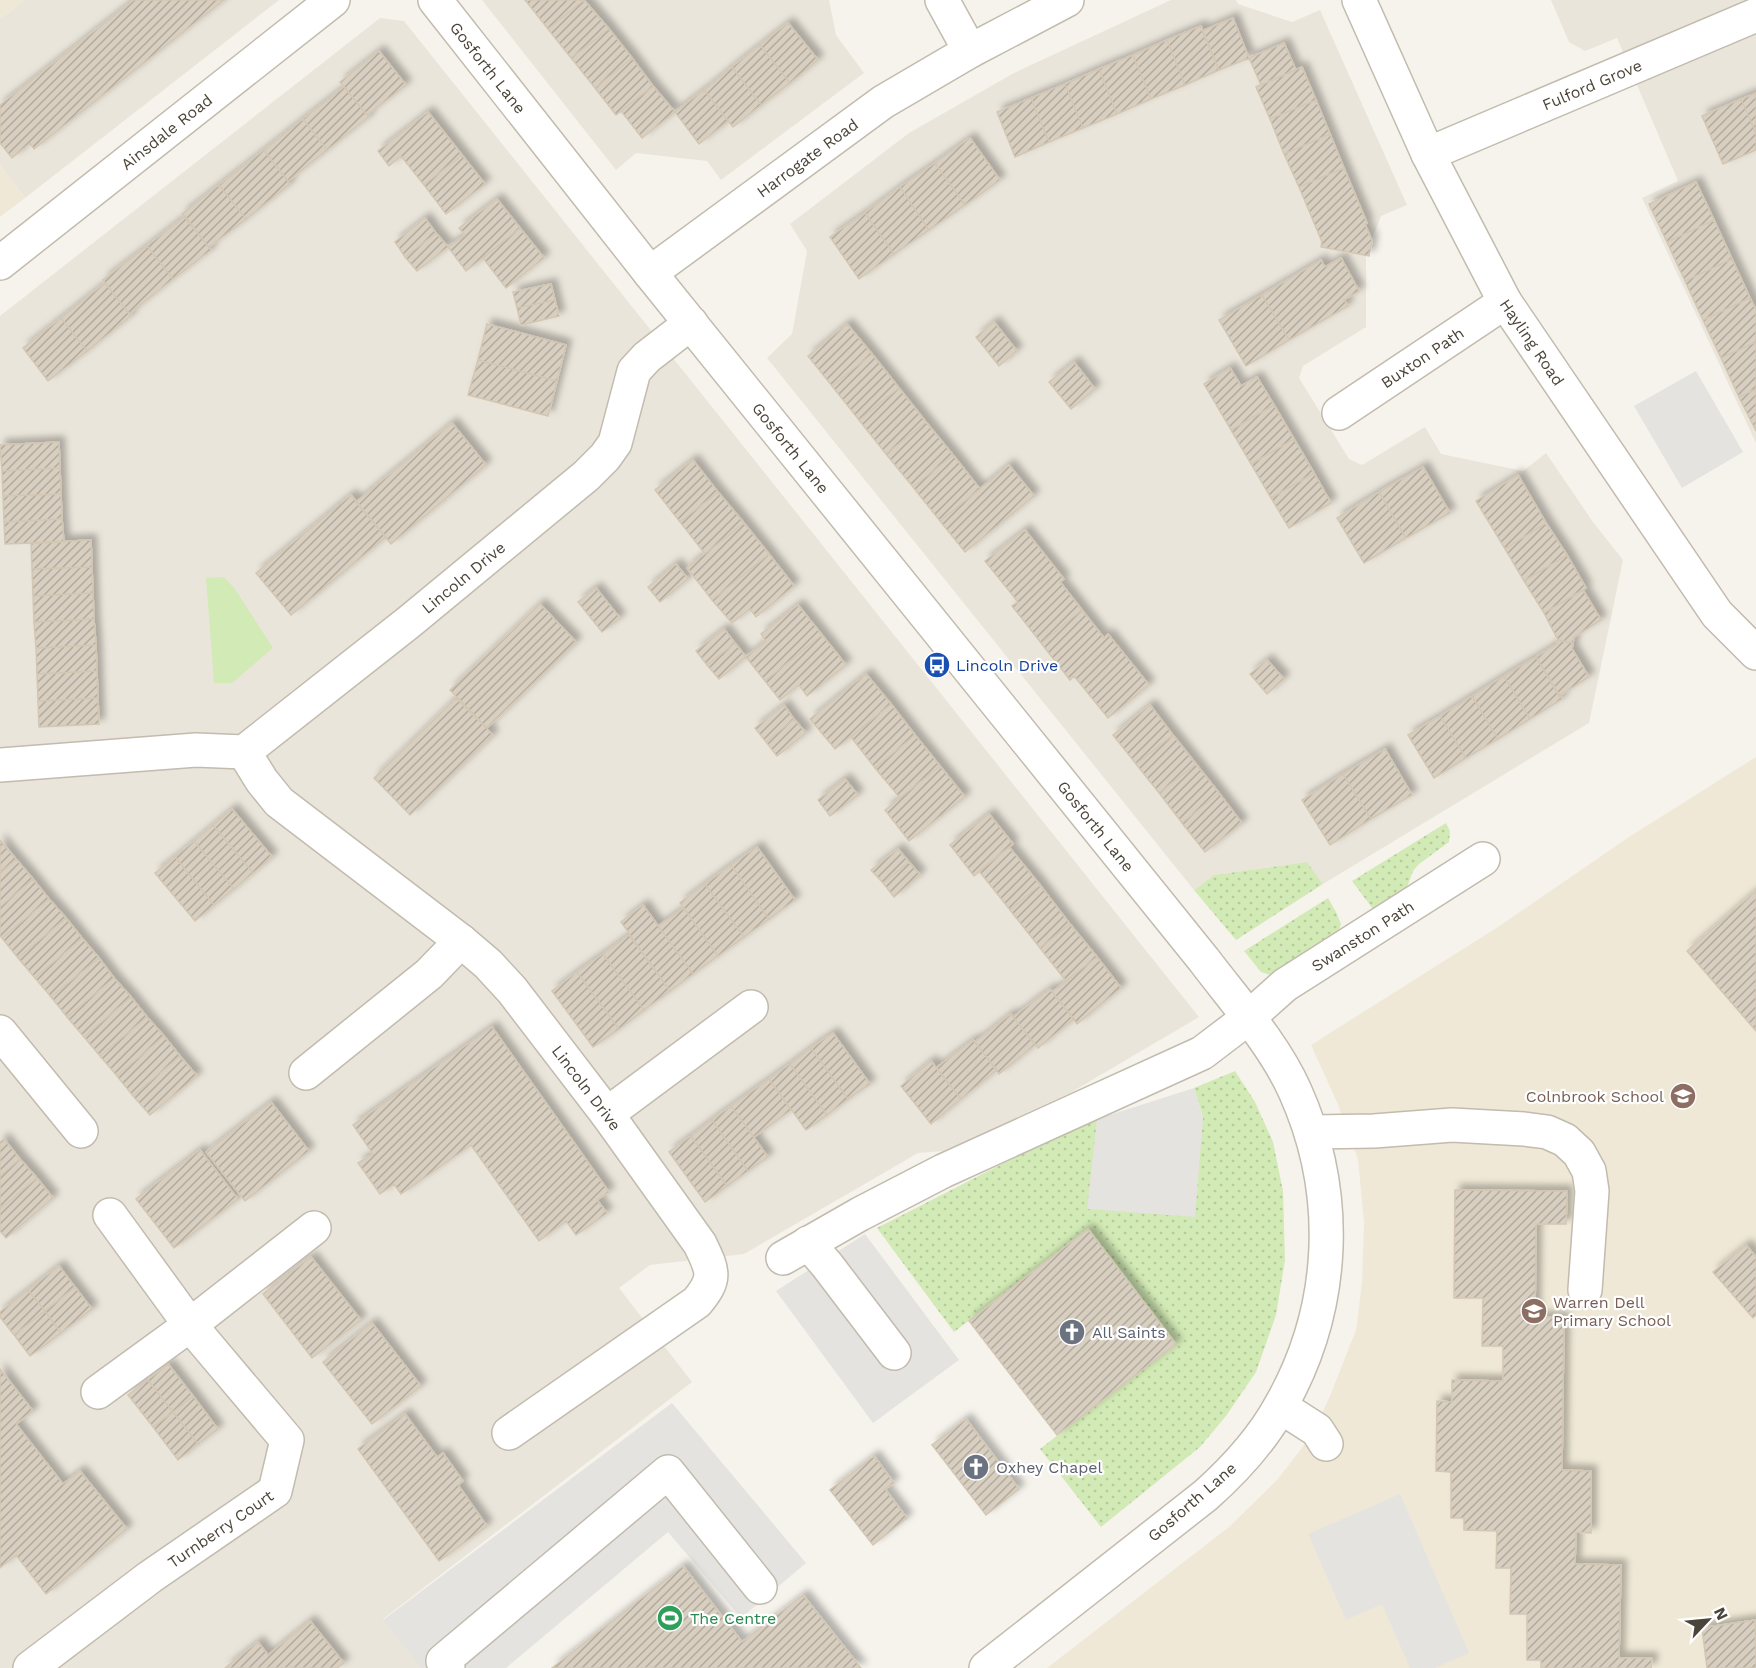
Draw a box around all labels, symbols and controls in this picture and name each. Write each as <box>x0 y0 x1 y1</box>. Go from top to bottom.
street label: Gosforth Lane <box>446 18 530 117</box>
street label: Fulford Grove <box>1539 55 1645 114</box>
street label: Ainsdale Road <box>117 90 216 173</box>
street label: Harrogate Road <box>753 114 862 201</box>
street label: Hayling Road <box>1496 295 1568 389</box>
street label: Buxton Path <box>1377 323 1467 392</box>
street label: Gosforth Lane <box>749 398 833 497</box>
street label: Lincoln Drive <box>418 537 509 617</box>
bus stop icon: Lincoln Drive <box>922 650 952 680</box>
place label: Lincoln Drive <box>956 656 1058 675</box>
street label: Gosforth Lane <box>1054 777 1138 875</box>
street label: Swanston Path <box>1308 896 1417 975</box>
street label: Lincoln Drive <box>548 1041 625 1134</box>
school or university icon: Colnbrook School <box>1668 1081 1698 1111</box>
place label: Colnbrook School <box>1526 1087 1664 1106</box>
place label: Warren Dell Primary School <box>1553 1293 1671 1330</box>
school or university icon: Warren Dell Primary School <box>1519 1296 1549 1326</box>
church icon: All Saints <box>1057 1317 1087 1347</box>
place label: All Saints <box>1092 1323 1166 1342</box>
church icon: Oxhey Chapel <box>961 1452 991 1482</box>
place label: Oxhey Chapel <box>996 1458 1102 1477</box>
street label: Gosforth Lane <box>1144 1458 1240 1546</box>
street label: Turnberry Court <box>164 1486 277 1572</box>
north arrow <box>1678 1590 1738 1650</box>
sports icon: The Centre <box>655 1603 685 1633</box>
text: N <box>1710 1604 1732 1623</box>
place label: The Centre <box>690 1609 776 1628</box>

